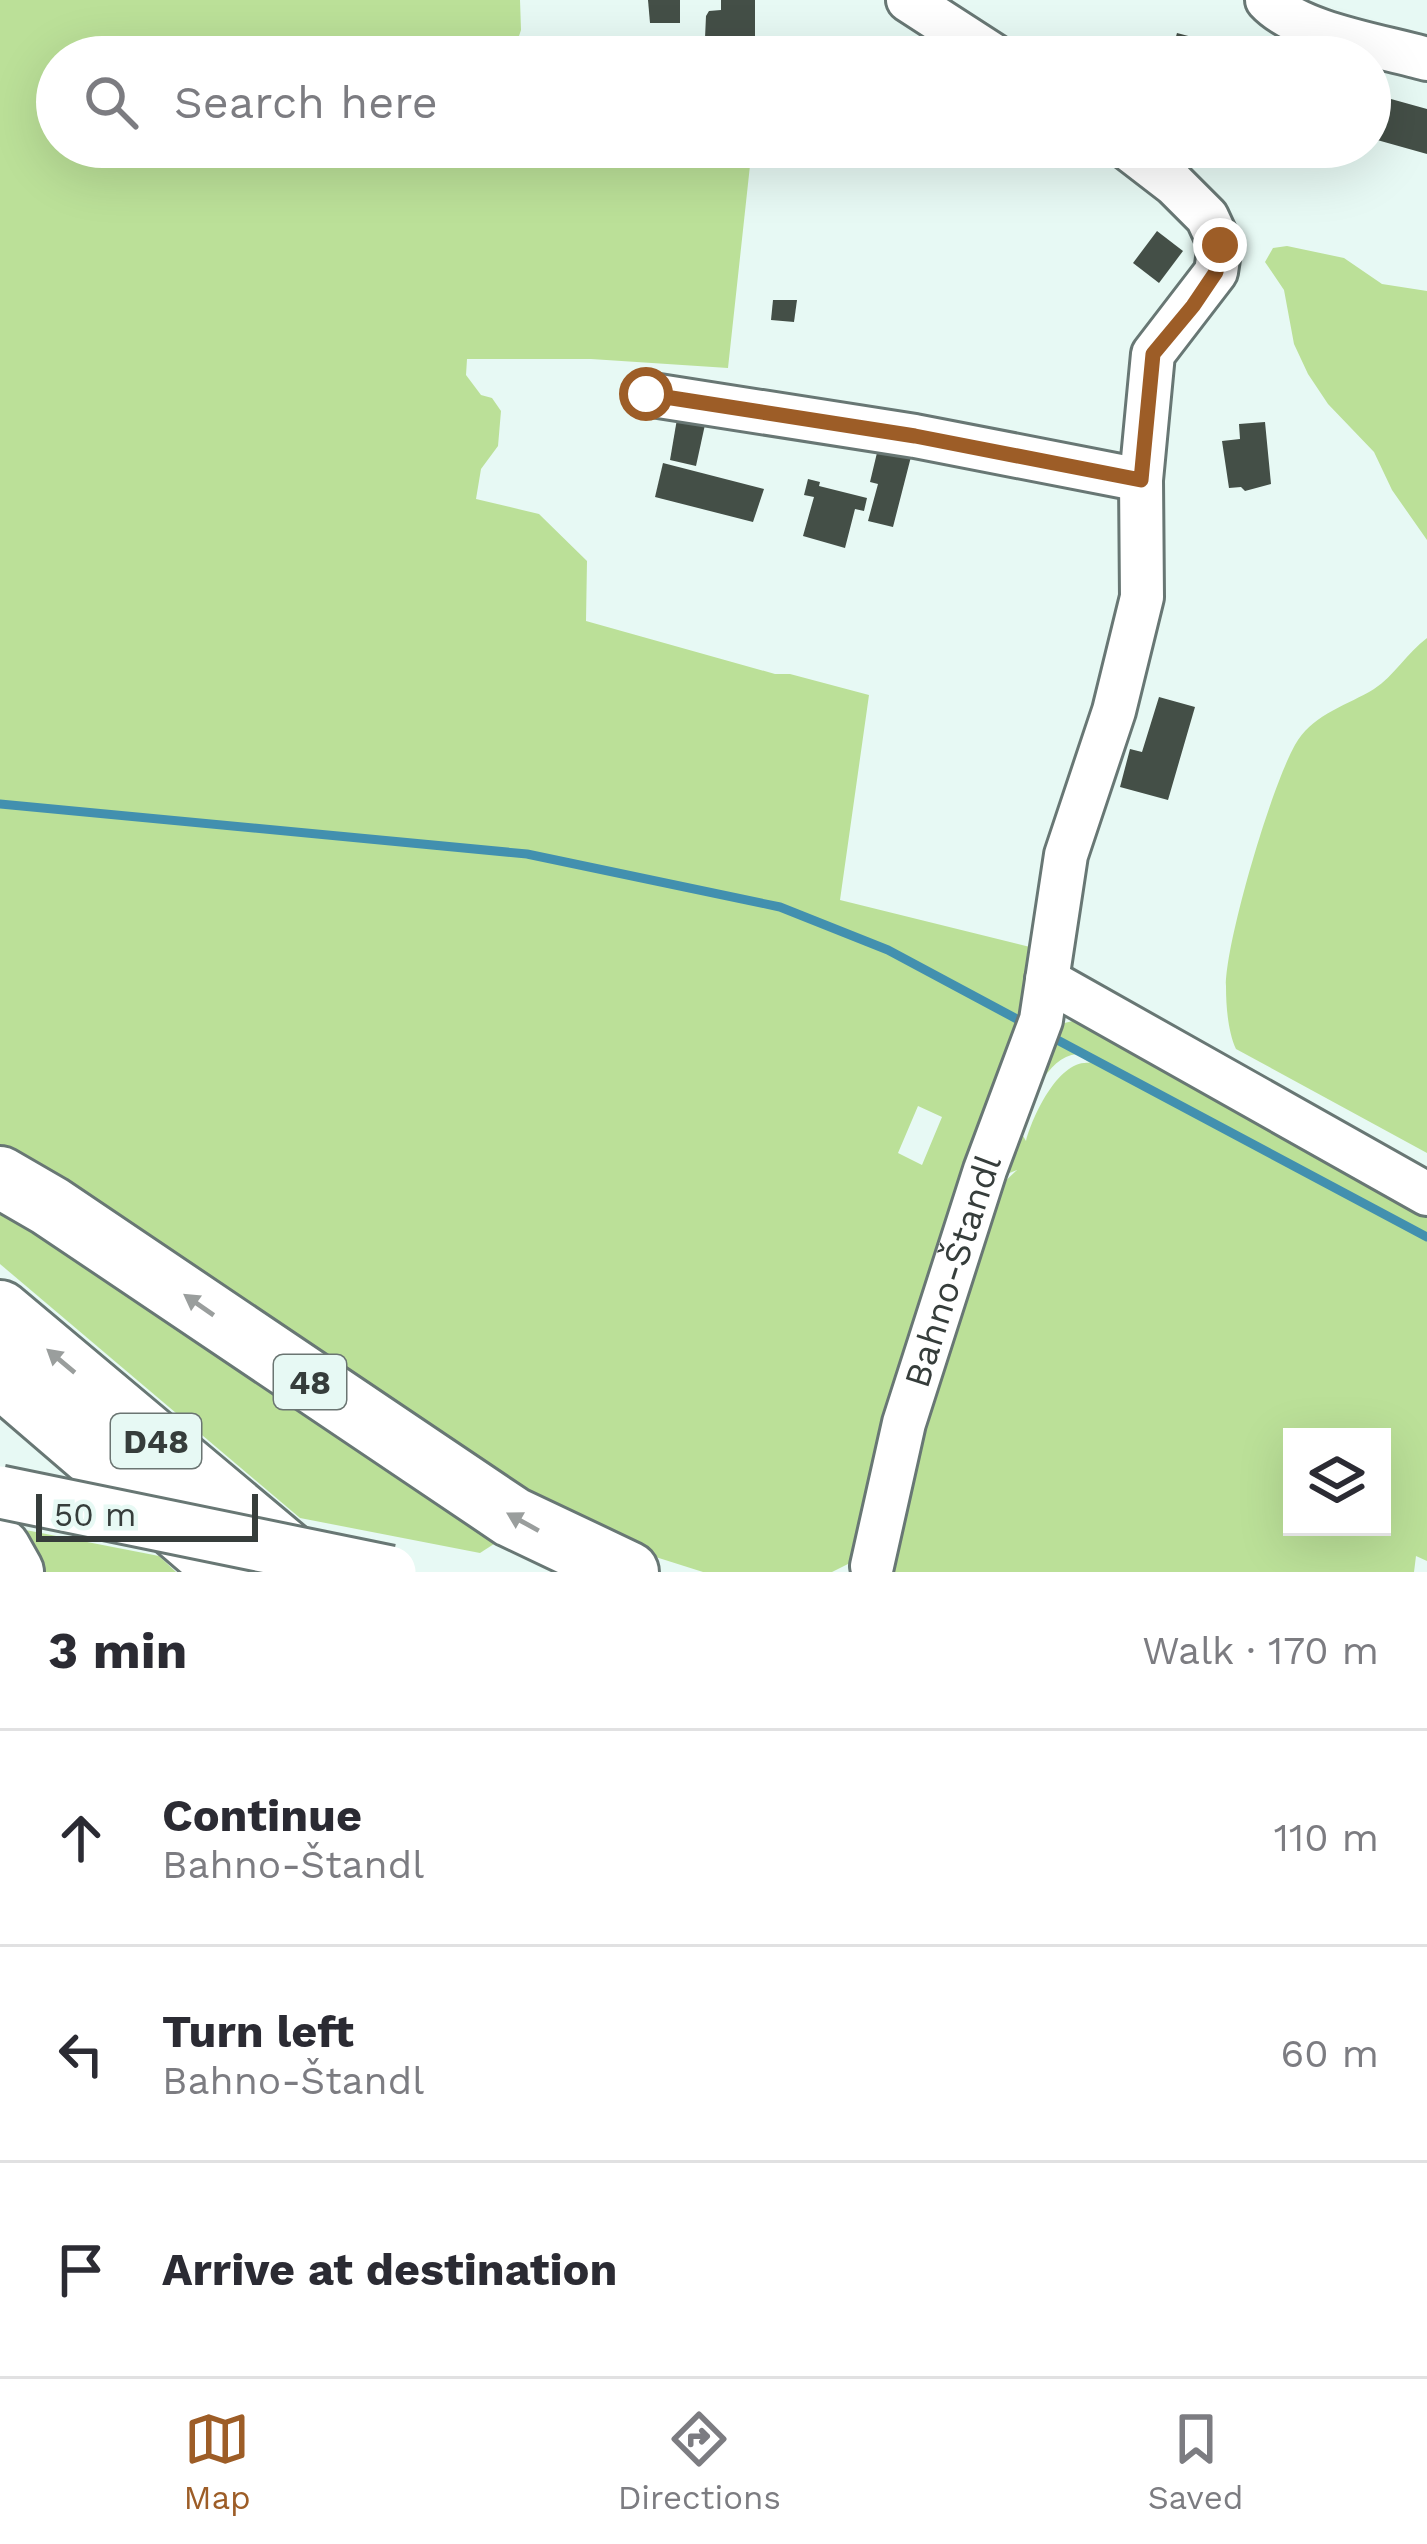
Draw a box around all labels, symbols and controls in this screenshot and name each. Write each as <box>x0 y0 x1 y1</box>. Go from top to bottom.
search box <box>36 36 1391 168</box>
icon: search <box>78 69 144 135</box>
text: Search here <box>174 76 438 129</box>
route end <box>1193 218 1247 272</box>
route start <box>619 367 673 421</box>
street label: Bahno-Štandl <box>896 1149 1010 1393</box>
one-way arrow <box>182 1294 215 1317</box>
one-way arrow <box>46 1349 76 1375</box>
road number: 48 <box>274 1355 346 1409</box>
road number: D48 <box>111 1414 201 1468</box>
map controls <box>1283 1428 1391 1536</box>
button: layers <box>1283 1428 1391 1536</box>
scale bar <box>36 1488 258 1541</box>
text: 50 m <box>54 1495 136 1534</box>
one-way arrow <box>505 1512 540 1533</box>
text: 3 min <box>48 1621 187 1680</box>
text: Walk · 170 m <box>1142 1628 1379 1673</box>
text: Continue <box>162 1789 362 1842</box>
icon: ahead <box>48 1805 114 1871</box>
text: 110 m <box>1274 1815 1379 1860</box>
text: Bahno-Štandl <box>162 1842 424 1887</box>
text: Turn left <box>162 2005 354 2058</box>
icon: left <box>48 2021 114 2087</box>
text: 60 m <box>1281 2031 1379 2076</box>
text: Bahno-Štandl <box>162 2058 424 2103</box>
icon: arrive <box>48 2237 114 2303</box>
text: Arrive at destination <box>162 2243 617 2296</box>
tab: Map <box>183 2406 251 2517</box>
tab: Directions <box>618 2406 781 2517</box>
tab: Saved <box>1148 2406 1244 2517</box>

